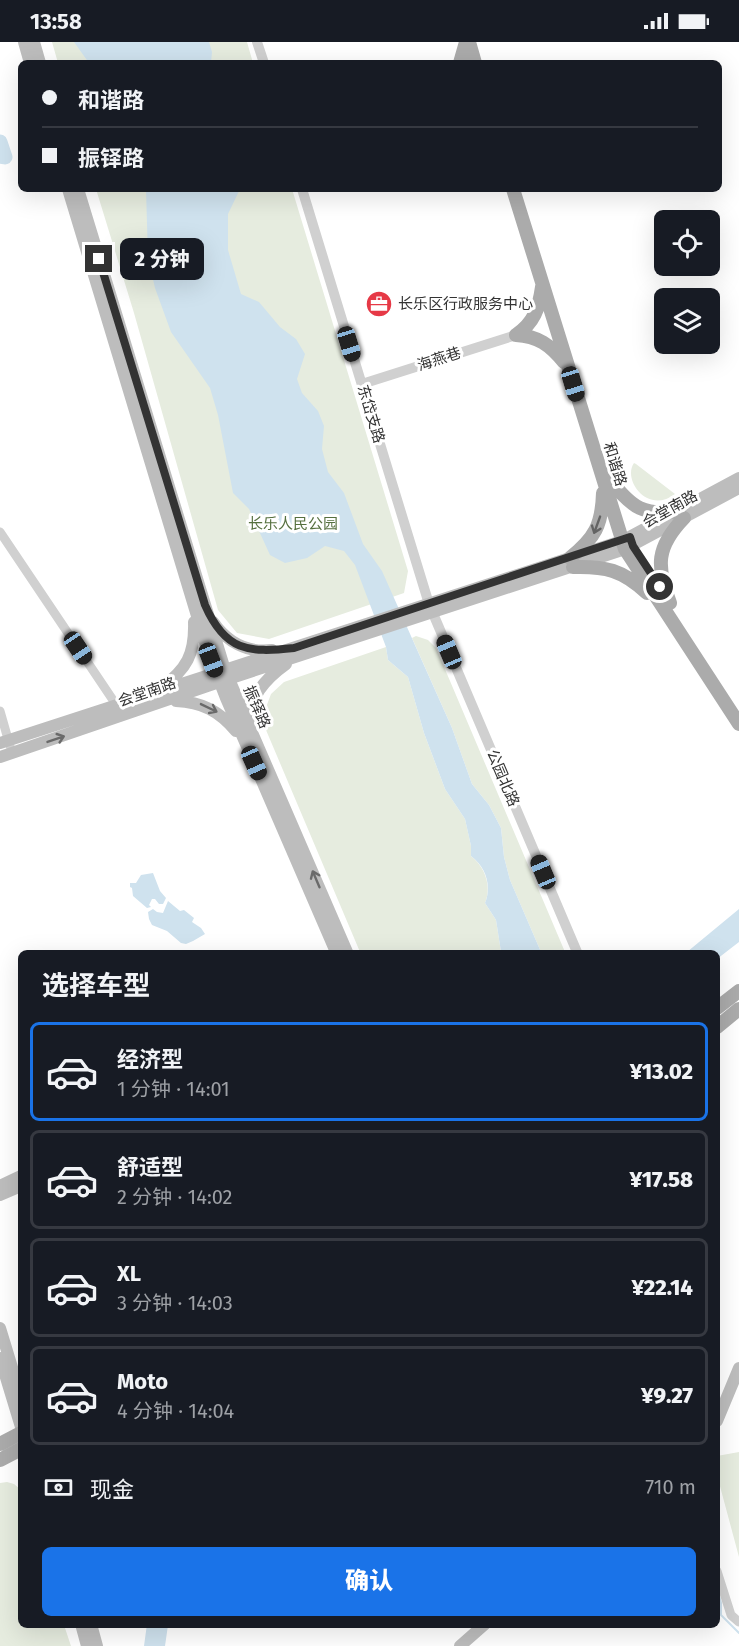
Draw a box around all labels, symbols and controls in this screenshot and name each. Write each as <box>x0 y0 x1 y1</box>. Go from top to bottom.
text: 13:58 <box>30 8 82 35</box>
text: 和谐路 <box>78 87 144 114</box>
text: 振铎路 <box>78 145 144 172</box>
map controls <box>654 210 720 354</box>
button: locate <box>654 210 720 276</box>
callout: 2 分钟 <box>120 238 204 280</box>
route end <box>85 245 112 272</box>
text: 2 分钟 <box>134 247 190 271</box>
button: layers <box>654 288 720 354</box>
office icon: 长乐区行政服务中心 <box>364 289 394 319</box>
place label: 长乐区行政服务中心 <box>398 295 533 313</box>
car <box>335 324 363 364</box>
street label: 海燕巷 <box>415 343 463 375</box>
car <box>559 364 587 404</box>
street label: 东岱支路 <box>354 383 388 445</box>
street label: 和谐路 <box>600 440 630 488</box>
street label: 会堂南路 <box>639 487 701 531</box>
park label: 长乐人民公园 <box>248 515 338 533</box>
one-way arrow <box>591 515 602 534</box>
route start <box>646 573 673 600</box>
car <box>60 628 96 668</box>
car <box>434 632 464 672</box>
car <box>196 640 226 680</box>
street label: 会堂南路 <box>116 674 178 710</box>
street label: 振铎路 <box>240 683 274 731</box>
one-way arrow <box>199 703 217 715</box>
one-way arrow <box>46 732 65 743</box>
car <box>238 743 270 783</box>
street label: 公园北路 <box>483 747 523 809</box>
car <box>528 852 558 892</box>
one-way arrow <box>310 871 321 889</box>
text: 选择车型 <box>42 970 150 1002</box>
icon: car <box>45 1045 99 1099</box>
text: 经济型 <box>117 1046 183 1073</box>
text: ¥13.02 <box>630 1058 693 1085</box>
text: 1 分钟 · 14:01 <box>117 1077 230 1101</box>
icon: car <box>45 1153 99 1207</box>
text: 舒适型 <box>117 1154 183 1181</box>
text: ¥17.58 <box>630 1166 693 1193</box>
text: 2 分钟 · 14:02 <box>117 1185 233 1209</box>
text: XL <box>117 1260 141 1287</box>
icon: car <box>45 1261 99 1315</box>
text: ¥22.14 <box>631 1274 693 1301</box>
text: 3 分钟 · 14:03 <box>117 1291 233 1315</box>
text: Moto <box>117 1368 168 1395</box>
icon: car <box>45 1369 99 1423</box>
text: ¥9.27 <box>641 1382 693 1409</box>
text: 4 分钟 · 14:04 <box>117 1399 234 1423</box>
icon: cash <box>42 1471 75 1504</box>
text: 710 m <box>645 1475 696 1499</box>
text: 现金 <box>90 1476 134 1503</box>
button: 确认 <box>42 1547 696 1616</box>

